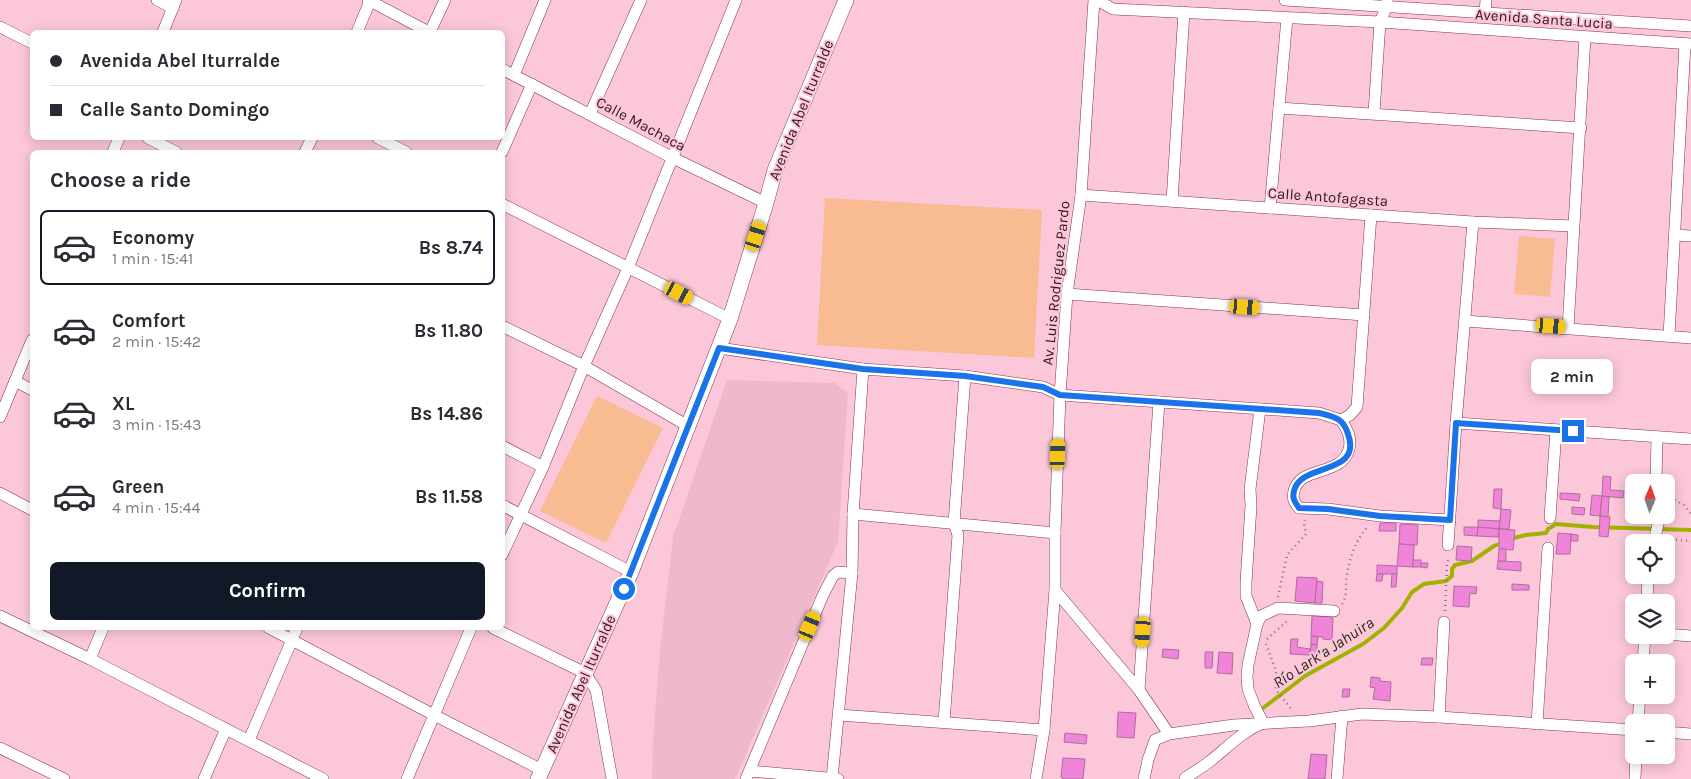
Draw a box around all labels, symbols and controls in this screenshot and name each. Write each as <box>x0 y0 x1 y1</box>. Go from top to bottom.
street label: Avenida Santa Lucia <box>1474 5 1614 33</box>
street label: Avenida Abel Iturralde <box>765 37 837 183</box>
text: Avenida Abel Iturralde <box>80 50 280 72</box>
street label: Calle Machaca <box>593 93 689 155</box>
text: Calle Santo Domingo <box>80 99 269 121</box>
text: Choose a ride <box>50 167 191 193</box>
street label: Calle Antofagasta <box>1267 184 1389 210</box>
street label: Av. Luis Rodriguez Pardo <box>1038 200 1074 366</box>
car <box>744 219 767 253</box>
icon: car <box>52 225 97 270</box>
text: Economy <box>112 227 194 249</box>
text: Bs 8.74 <box>419 237 483 259</box>
text: 1 min · 15:41 <box>112 249 193 268</box>
car <box>662 280 695 306</box>
car <box>1229 298 1260 316</box>
icon: car <box>52 308 97 353</box>
text: Comfort <box>112 310 186 332</box>
car <box>1535 317 1566 335</box>
text: Bs 11.80 <box>414 320 483 342</box>
text: 2 min · 15:42 <box>112 332 201 351</box>
callout: 2 min <box>1532 358 1614 394</box>
text: 2 min <box>1550 367 1594 386</box>
icon: car <box>52 391 97 436</box>
text: XL <box>112 393 134 415</box>
text: Bs 14.86 <box>410 403 483 425</box>
text: 3 min · 15:43 <box>112 415 202 434</box>
route end <box>1562 420 1584 442</box>
car <box>1049 439 1066 469</box>
icon: car <box>52 474 97 519</box>
north arrow <box>1625 474 1675 524</box>
map controls <box>1625 474 1675 764</box>
text: Green <box>112 476 164 498</box>
text: Bs 11.58 <box>415 486 483 508</box>
text: 4 min · 15:44 <box>112 498 200 517</box>
button: locate <box>1625 534 1675 584</box>
button: Confirm <box>50 562 485 620</box>
route start <box>613 578 635 600</box>
button: layers <box>1625 594 1675 644</box>
car <box>797 609 822 643</box>
street label: Avenida Abel Iturralde <box>542 612 620 756</box>
water label: Río Lark’a Jahuira <box>1269 613 1377 692</box>
car <box>1134 617 1151 647</box>
button: + <box>1625 654 1675 704</box>
button: − <box>1625 714 1675 764</box>

